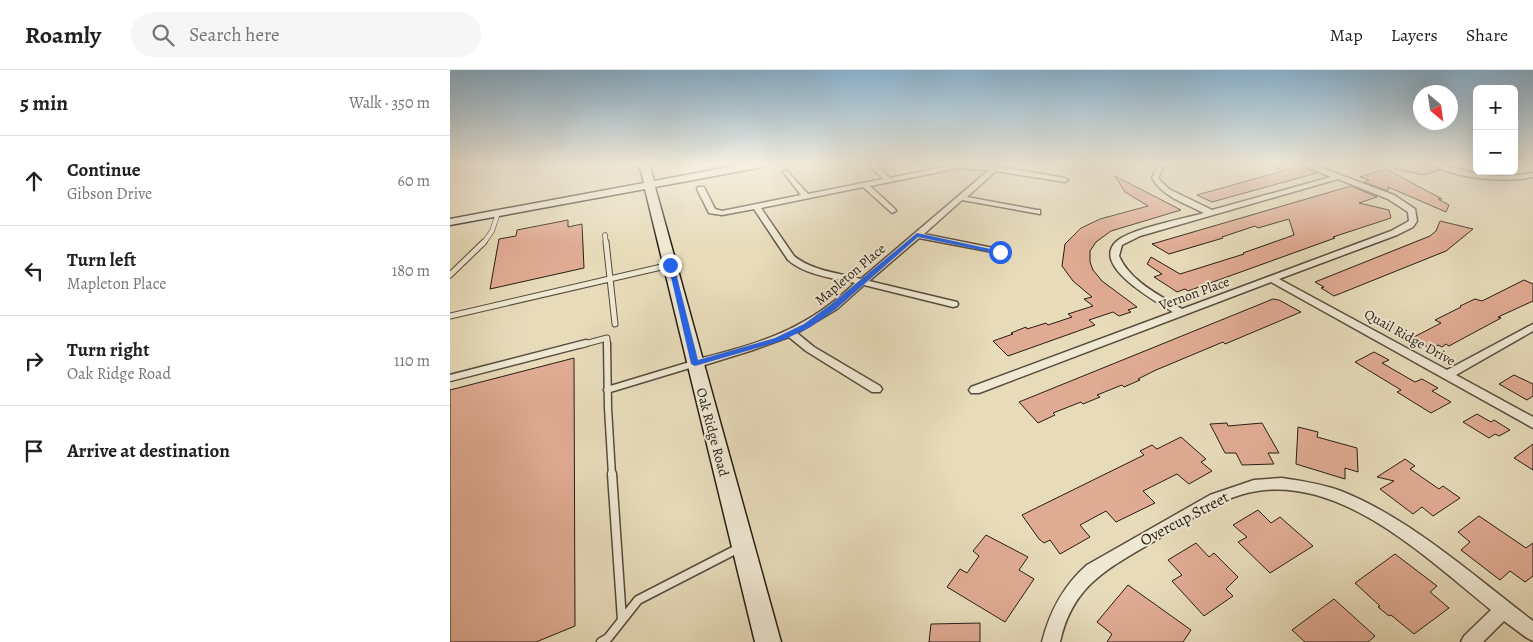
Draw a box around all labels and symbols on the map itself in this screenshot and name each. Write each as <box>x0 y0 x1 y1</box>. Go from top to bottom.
north arrow <box>1413 85 1458 130</box>
street label: Mapleton Place <box>811 239 890 310</box>
route start <box>989 241 1012 264</box>
route end <box>659 254 682 277</box>
street label: Vernon Place <box>1155 272 1232 315</box>
street label: Quail Ridge Drive <box>1361 305 1459 370</box>
street label: Oak Ridge Road <box>692 386 734 479</box>
street label: Overcup Street <box>1136 486 1233 552</box>

